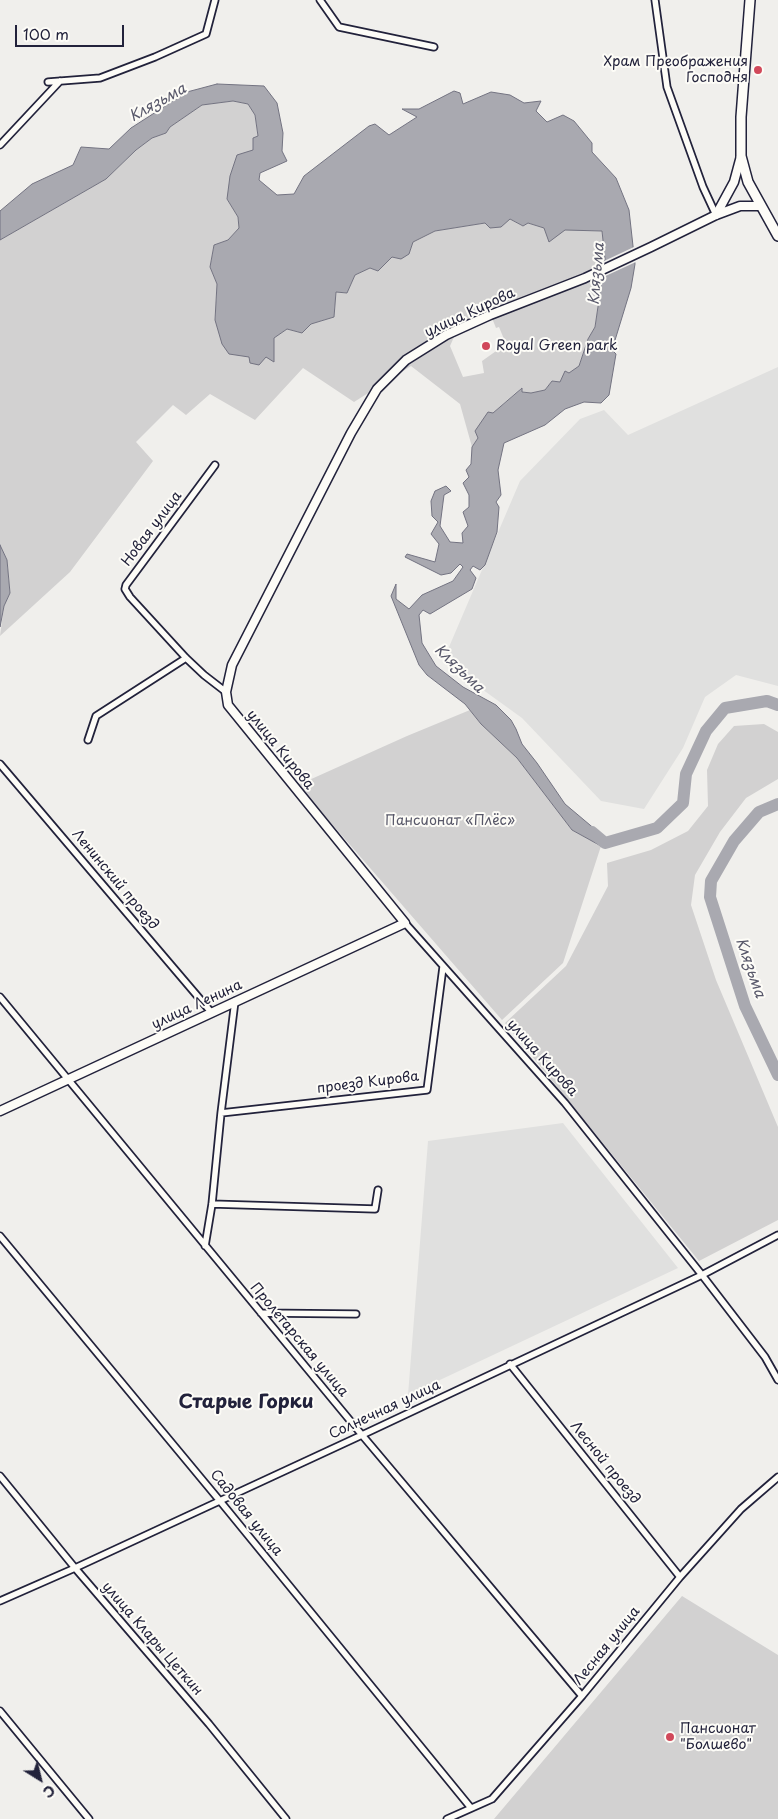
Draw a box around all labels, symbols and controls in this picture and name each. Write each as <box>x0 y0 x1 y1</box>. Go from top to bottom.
scale bar <box>18 15 126 47</box>
text: 100 m <box>23 22 69 45</box>
place label: Храм Преображения Господня <box>604 54 748 86</box>
marker: Храм Преображения Господня <box>752 64 764 76</box>
water label: Клязьма <box>126 80 190 126</box>
water label: Клязьма <box>585 242 609 306</box>
street label: улица Кирова <box>422 285 518 341</box>
place label: Royal Green park <box>496 338 618 354</box>
marker: Royal Green park <box>480 340 492 352</box>
street label: Новая улица <box>118 488 186 570</box>
water label: Клязьма <box>430 641 488 697</box>
street label: улица Кирова <box>243 707 317 793</box>
park label: Пансионат «Плёс» <box>385 813 515 829</box>
street label: Ленинский проезд <box>68 826 162 934</box>
water label: Клязьма <box>731 936 769 1000</box>
street label: улица Ленина <box>149 977 245 1033</box>
street label: улица Кирова <box>503 1016 581 1100</box>
street label: проезд Кирова <box>316 1068 420 1098</box>
street label: Пролетарская улица <box>246 1280 352 1400</box>
street label: Солнечная улица <box>326 1377 444 1443</box>
district label: Старые Горки <box>178 1392 314 1414</box>
street label: Лесной проезд <box>567 1418 643 1508</box>
street label: Садовая улица <box>206 1467 286 1559</box>
street label: улица Клары Цеткин <box>98 1579 206 1699</box>
street label: Лесная улица <box>570 1603 644 1689</box>
place label: Пансионат "Болшево" <box>680 1721 756 1754</box>
marker: Пансионат "Болшево" <box>664 1731 676 1743</box>
north arrow <box>15 1754 65 1804</box>
text: С <box>39 1780 60 1803</box>

